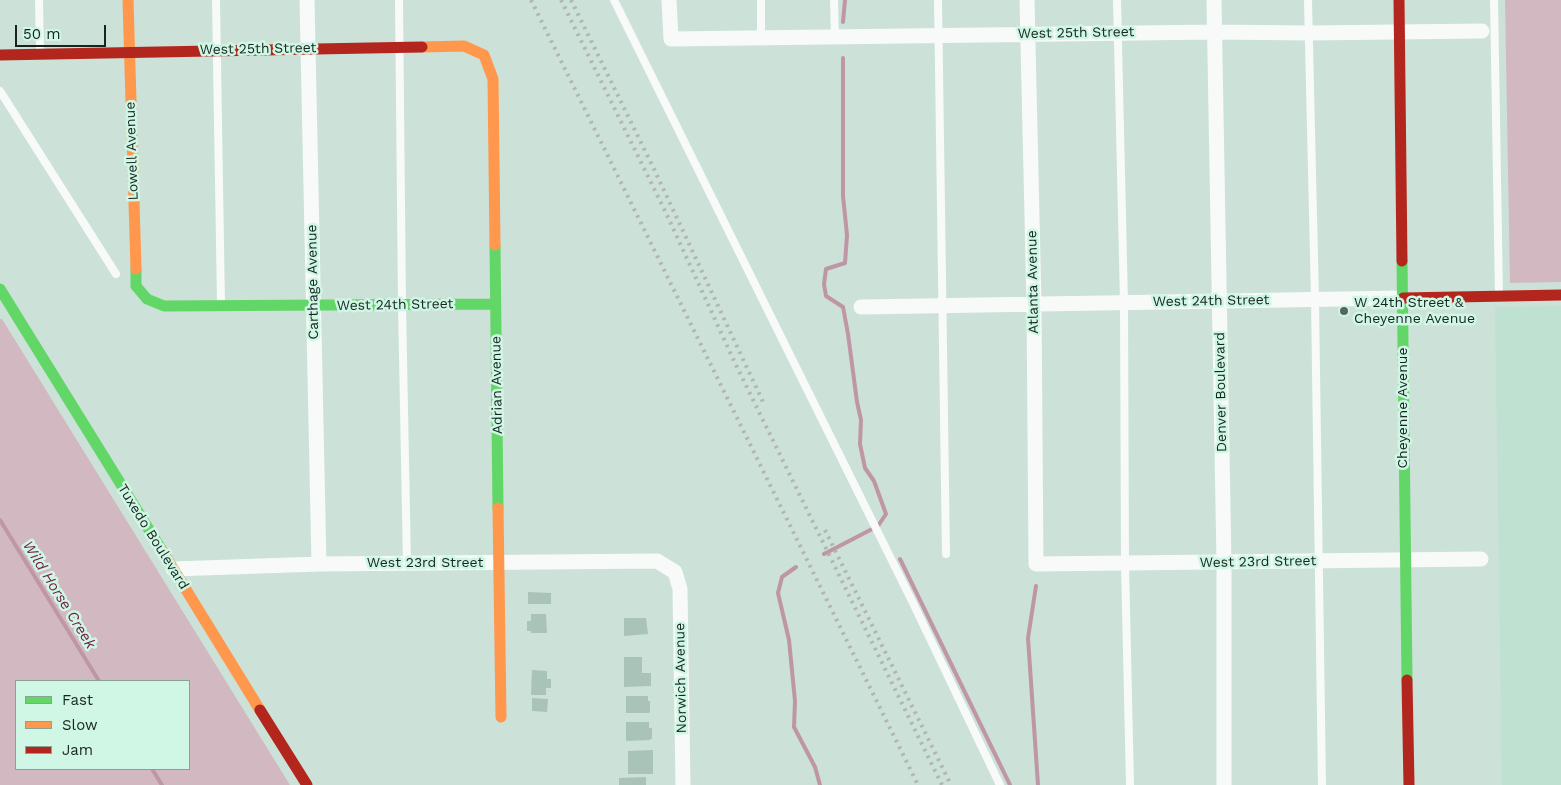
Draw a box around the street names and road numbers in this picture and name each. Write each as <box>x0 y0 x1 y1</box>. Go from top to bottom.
street label: West 25th Street <box>1017 24 1135 42</box>
street label: West 25th Street <box>199 40 317 58</box>
street label: Lowell Avenue <box>122 101 142 201</box>
street label: Carthage Avenue <box>304 224 322 340</box>
street label: Atlanta Avenue <box>1024 230 1042 334</box>
street label: West 24th Street <box>1152 292 1270 310</box>
street label: West 24th Street <box>336 296 454 314</box>
street label: Denver Boulevard <box>1212 332 1230 452</box>
street label: Adrian Avenue <box>488 336 506 434</box>
street label: Cheyenne Avenue <box>1395 347 1411 469</box>
street label: Tuxedo Boulevard <box>114 481 192 593</box>
street label: West 23rd Street <box>1200 553 1316 571</box>
street label: West 23rd Street <box>367 555 483 571</box>
street label: Norwich Avenue <box>672 623 690 733</box>

